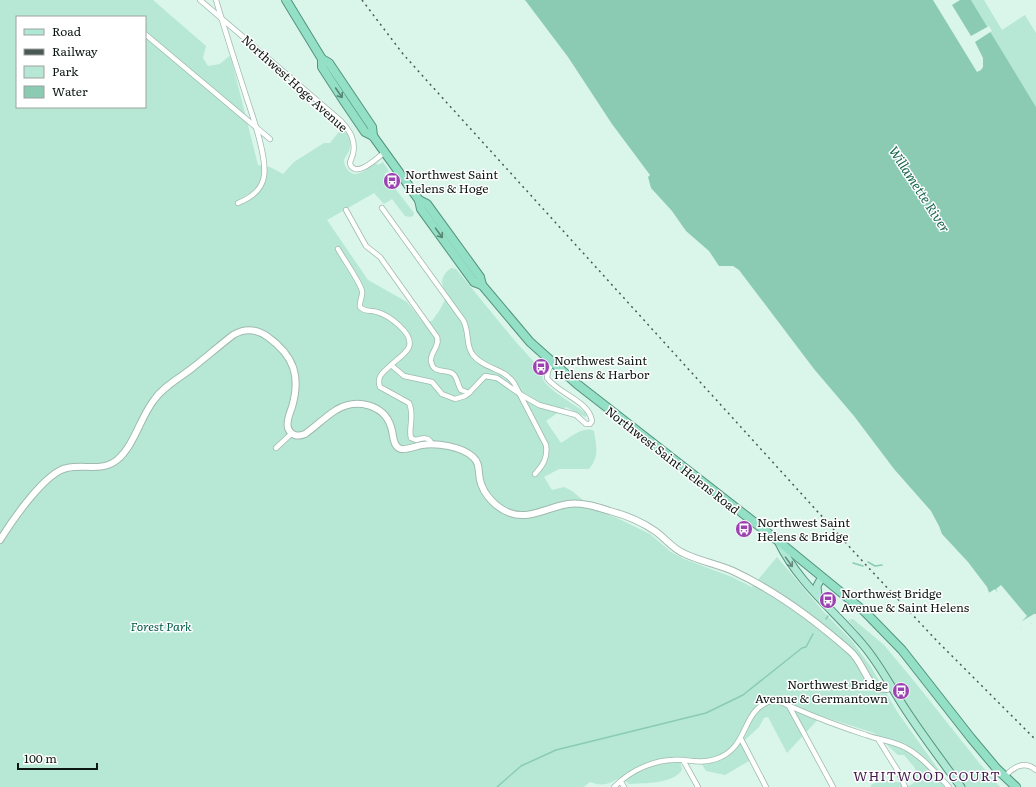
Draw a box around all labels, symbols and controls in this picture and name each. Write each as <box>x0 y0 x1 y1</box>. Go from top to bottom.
legend <box>16 16 146 108</box>
text: Road <box>52 22 82 40</box>
street label: Northwest Hoge Avenue <box>238 30 352 136</box>
text: Railway <box>52 42 98 60</box>
text: Park <box>52 62 79 80</box>
text: Water <box>52 82 88 100</box>
one-way arrow <box>335 87 343 98</box>
water label: Willamette River <box>885 142 955 236</box>
place label: Northwest Saint Helens & Hoge <box>405 165 498 197</box>
bus stop icon: Northwest Saint Helens & Hoge <box>382 171 402 191</box>
one-way arrow <box>434 227 443 238</box>
place label: Northwest Saint Helens & Harbor <box>554 351 650 383</box>
bus stop icon: Northwest Saint Helens & Harbor <box>531 357 551 377</box>
street label: Northwest Saint Helens Road <box>602 402 745 519</box>
place label: Northwest Saint Helens & Bridge <box>757 513 850 545</box>
bus stop icon: Northwest Saint Helens & Bridge <box>734 519 754 539</box>
one-way arrow <box>785 556 793 567</box>
place label: Northwest Bridge Avenue & Saint Helens <box>841 584 970 616</box>
bus stop icon: Northwest Bridge Avenue & Saint Helens <box>818 590 838 610</box>
park label: Forest Park <box>130 617 192 635</box>
place label: Northwest Bridge Avenue & Germantown <box>755 675 888 707</box>
bus stop icon: Northwest Bridge Avenue & Germantown <box>891 681 911 701</box>
scale bar <box>18 745 97 771</box>
text: 100 m <box>24 749 57 767</box>
district label: WHITWOOD COURT <box>853 766 1001 785</box>

